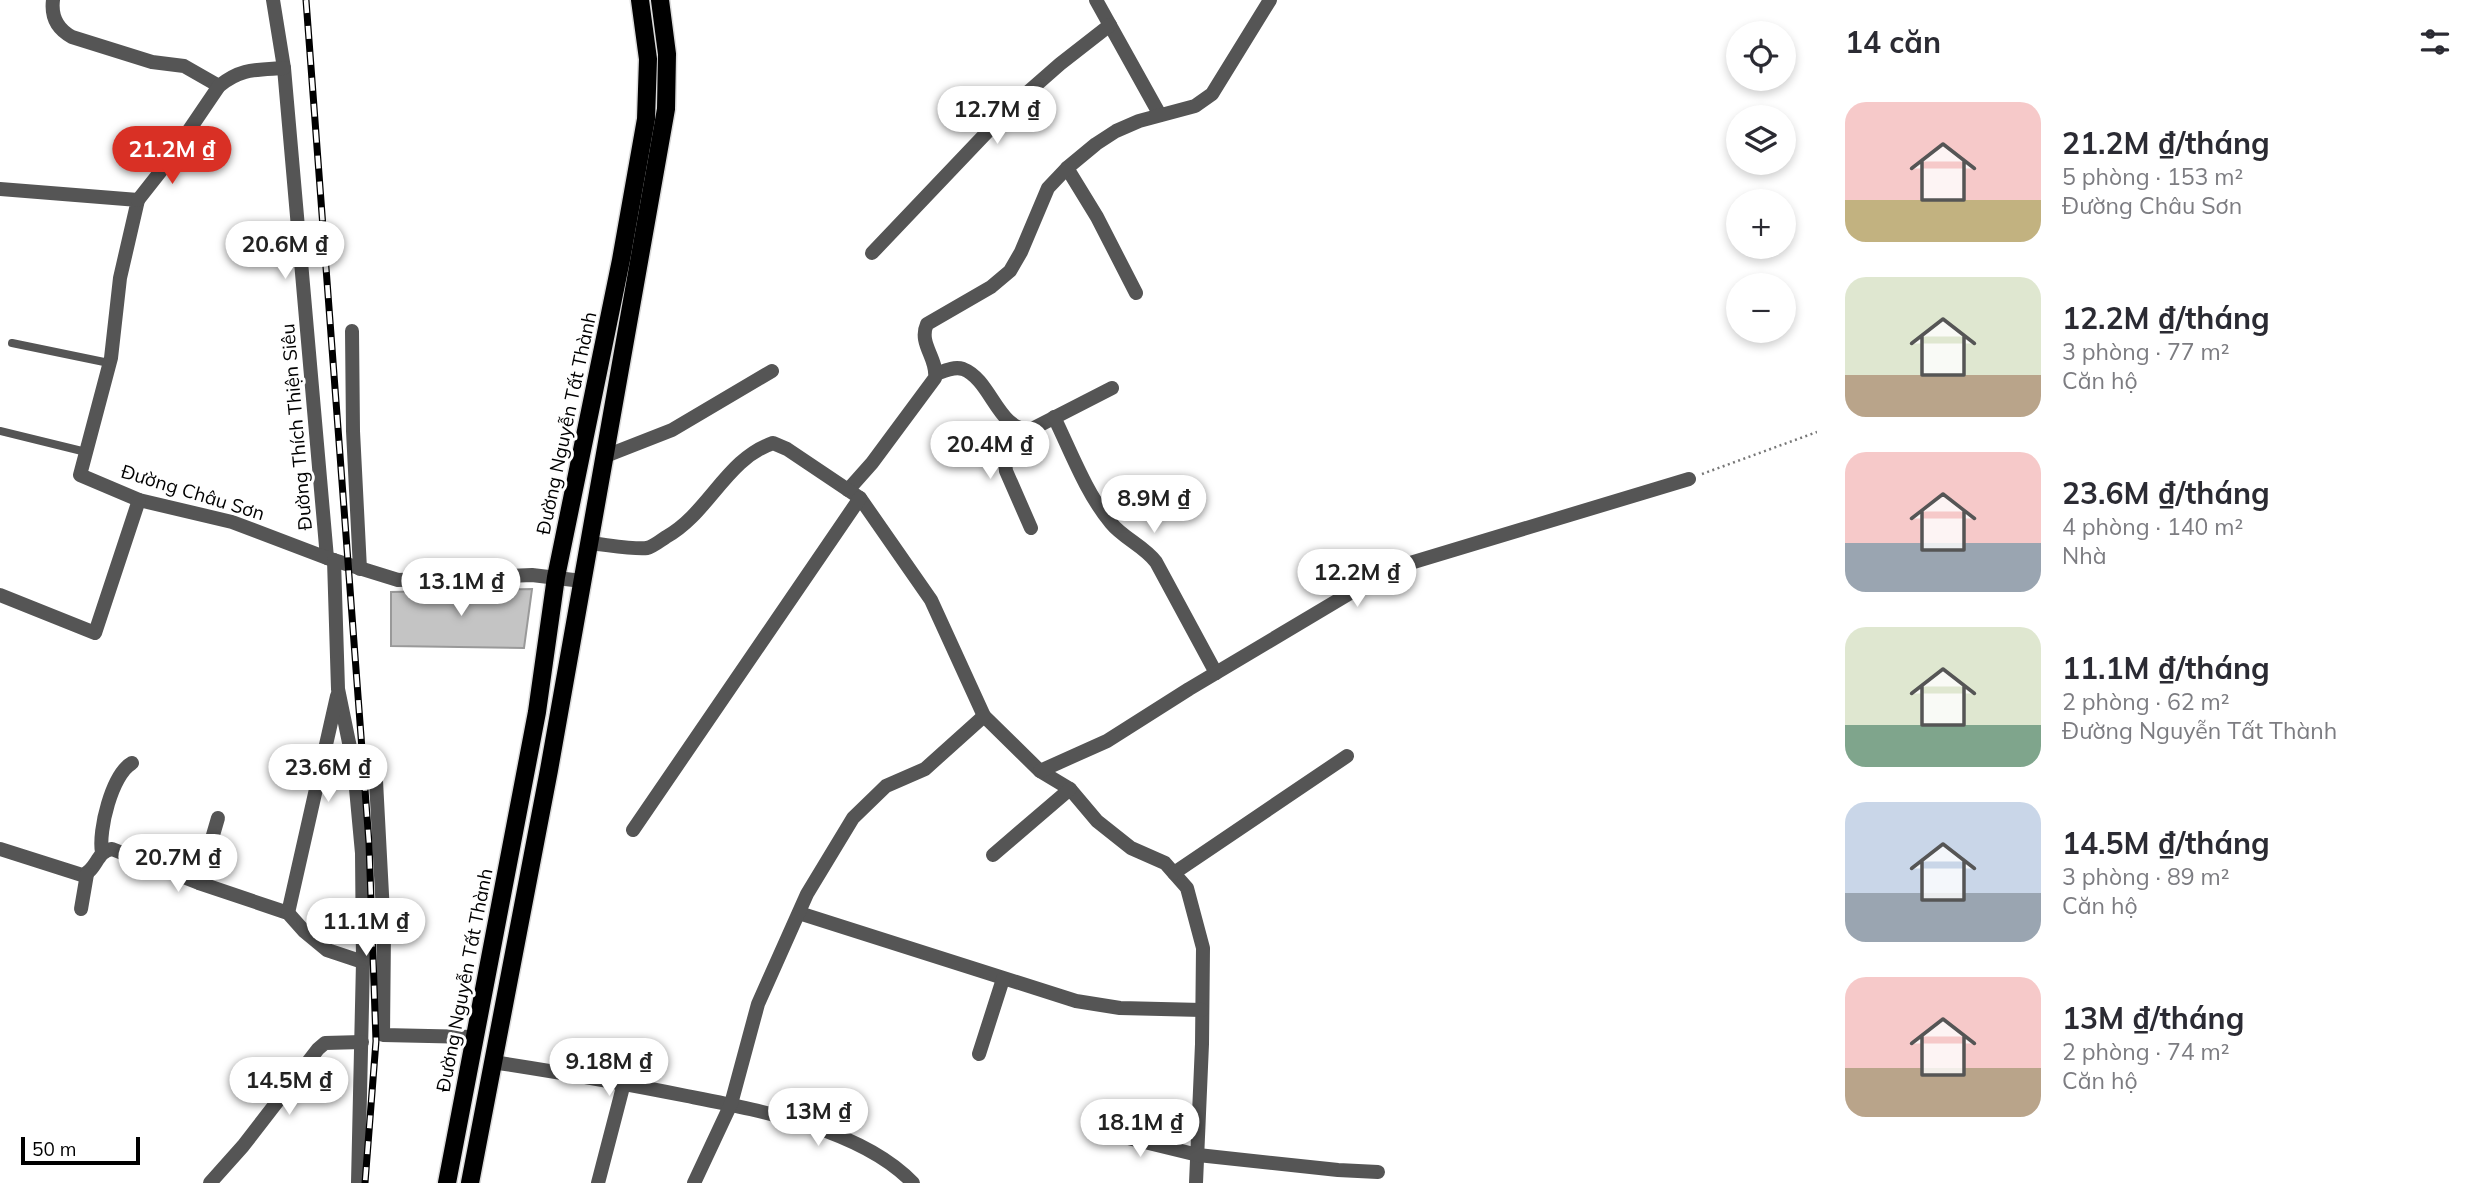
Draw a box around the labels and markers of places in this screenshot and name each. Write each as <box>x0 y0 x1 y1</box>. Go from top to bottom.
pin: 12.7M ₫ <box>932 86 1062 146</box>
pin: 21.2M ₫ <box>107 127 237 186</box>
pin: 20.6M ₫ <box>220 222 350 281</box>
pin: 20.4M ₫ <box>925 421 1055 481</box>
pin: 8.9M ₫ <box>1097 476 1211 535</box>
pin: 12.2M ₫ <box>1292 550 1422 609</box>
pin: 13.1M ₫ <box>396 558 526 618</box>
pin: 23.6M ₫ <box>263 744 393 804</box>
pin: 20.7M ₫ <box>113 834 243 894</box>
pin: 11.1M ₫ <box>301 898 431 958</box>
pin: 9.18M ₫ <box>544 1038 674 1098</box>
pin: 14.5M ₫ <box>224 1058 354 1117</box>
pin: 13M ₫ <box>769 1088 867 1148</box>
pin: 18.1M ₫ <box>1075 1100 1205 1159</box>

